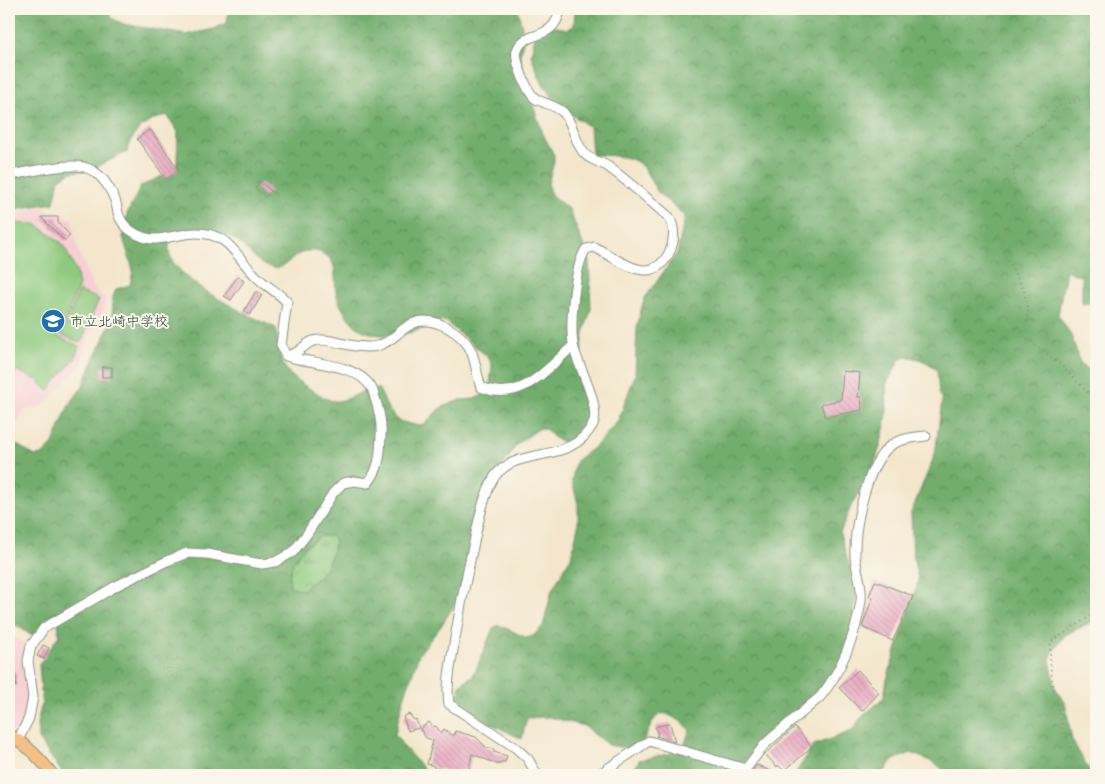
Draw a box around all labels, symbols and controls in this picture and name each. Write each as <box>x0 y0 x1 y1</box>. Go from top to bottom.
school or university icon: 市立北崎中学校 <box>40 308 66 334</box>
place label: 市立北崎中学校 <box>70 312 168 332</box>

